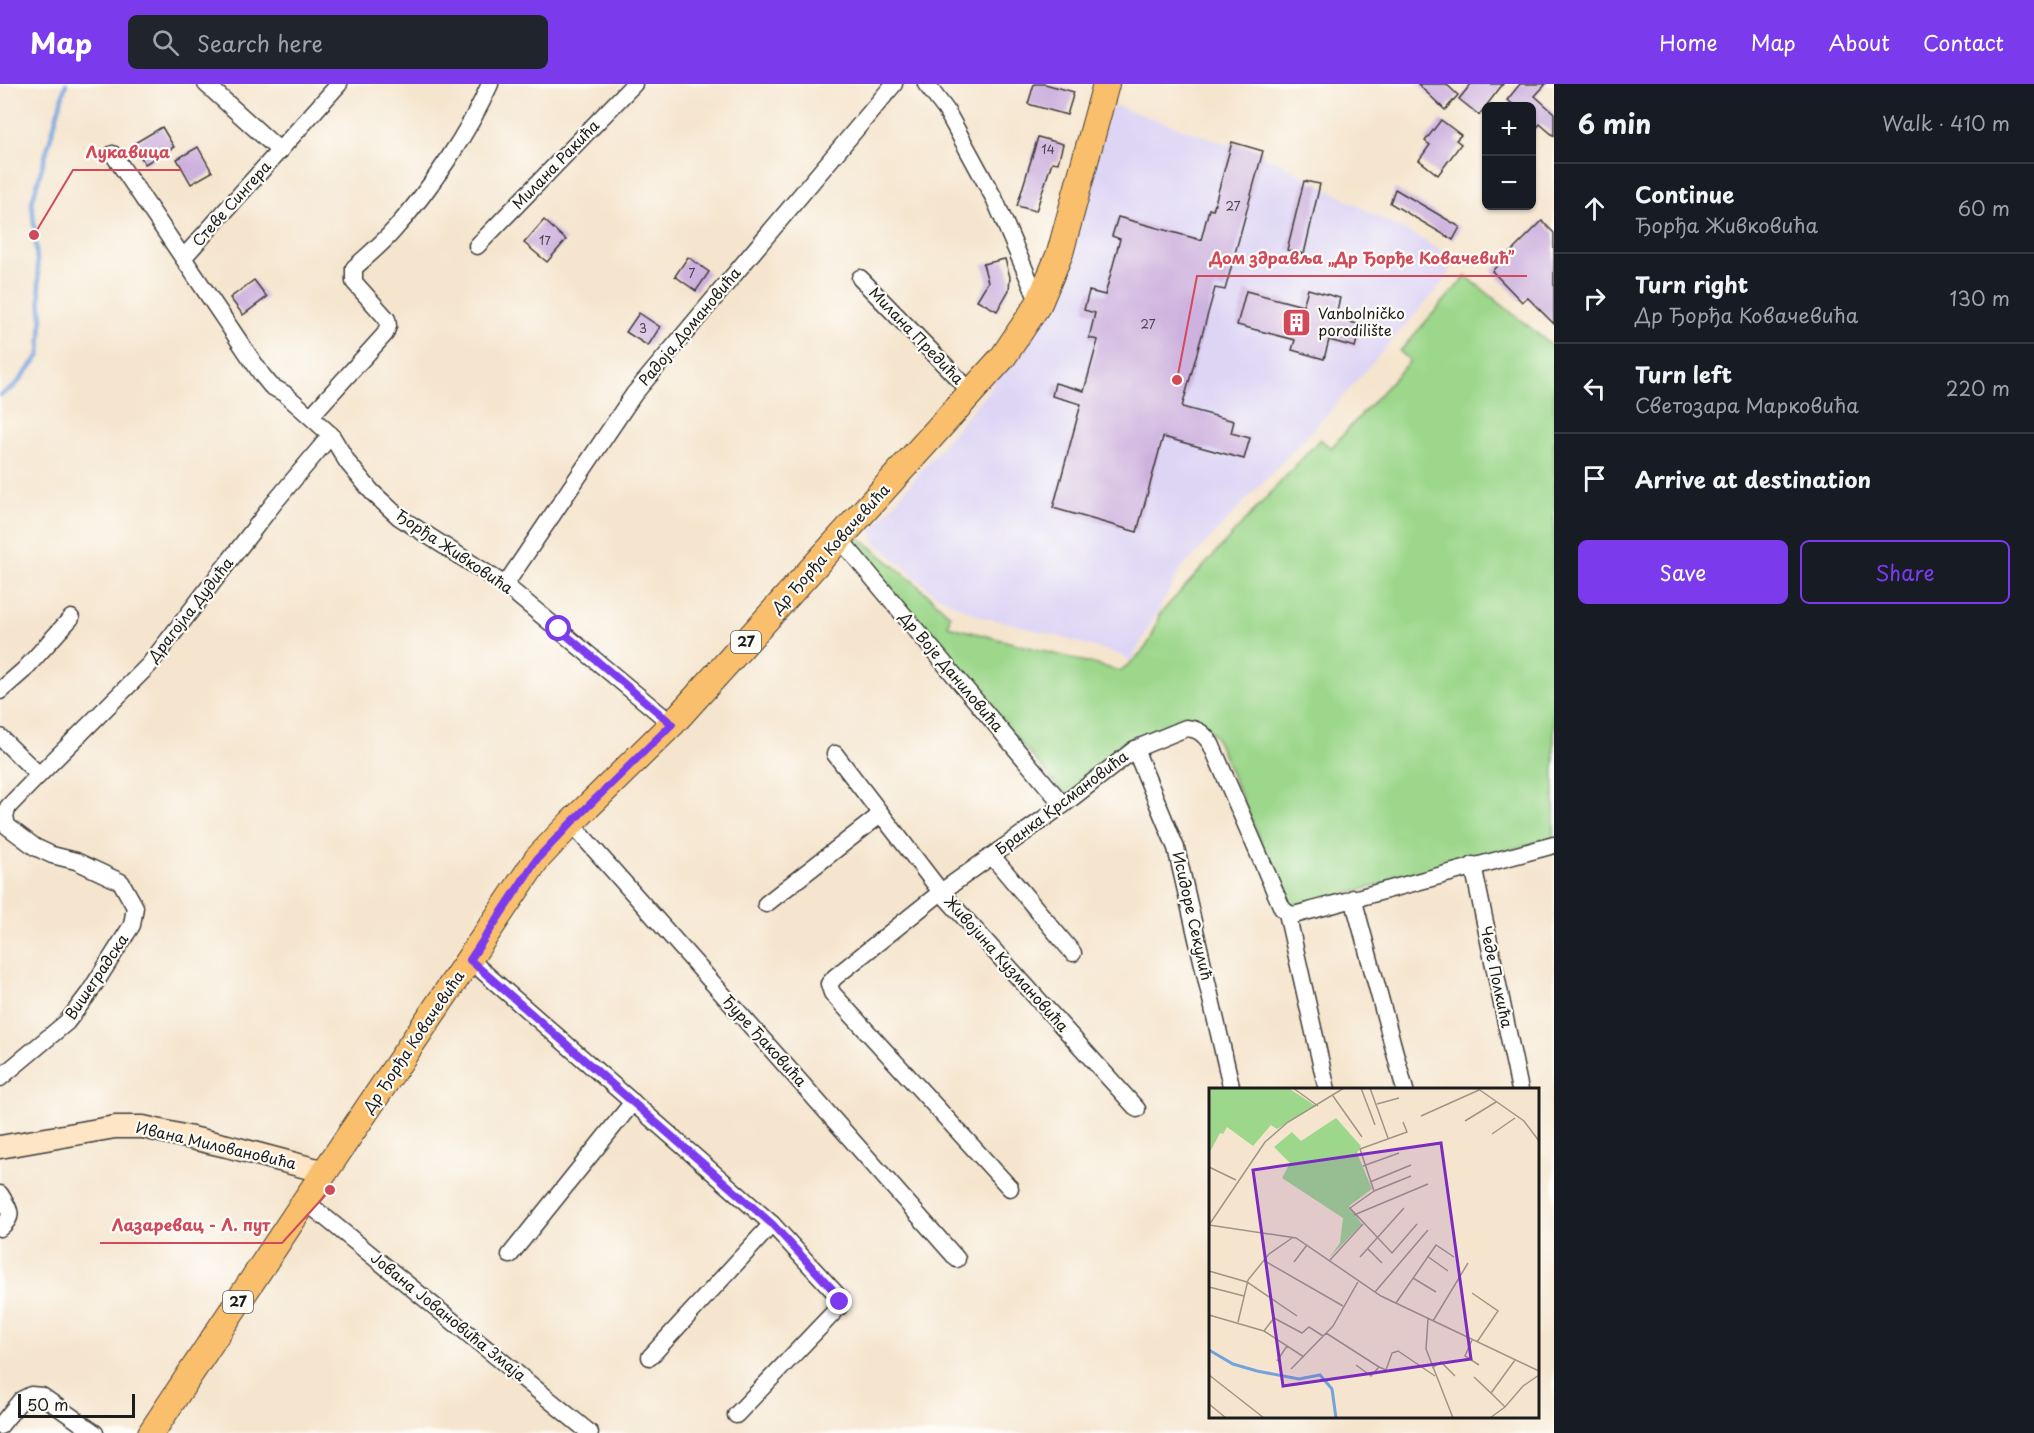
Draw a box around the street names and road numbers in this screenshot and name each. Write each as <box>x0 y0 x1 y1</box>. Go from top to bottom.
street label: Милана Ракића <box>506 113 604 214</box>
street label: Стеве Сингера <box>186 155 276 251</box>
street label: Радоја Домановића <box>632 261 746 390</box>
street label: Милана Предића <box>864 281 970 389</box>
street label: Др Ђорђа Ковачевића <box>765 478 895 619</box>
street label: Ђорђа Живковића <box>392 503 519 599</box>
street label: Драгојла Дудића <box>141 551 238 667</box>
street label: Др Воје Даниловића <box>894 605 1010 737</box>
road number: 27 <box>731 631 761 653</box>
street label: Бранка Крсмановића <box>990 744 1133 859</box>
street label: Исидоре Секулић <box>1167 849 1219 982</box>
street label: Живојина Кузмановића <box>939 890 1075 1037</box>
street label: Чеде Полкића <box>1475 924 1520 1030</box>
street label: Вишеградска <box>59 928 133 1024</box>
street label: Др Ђорђа Ковачевића <box>356 965 469 1118</box>
street label: Ђуре Ђаковића <box>717 989 813 1092</box>
street label: Ивана Миловановића <box>134 1115 299 1174</box>
street label: Јована Јовановића Змаја <box>366 1246 532 1386</box>
road number: 27 <box>223 1291 253 1313</box>

